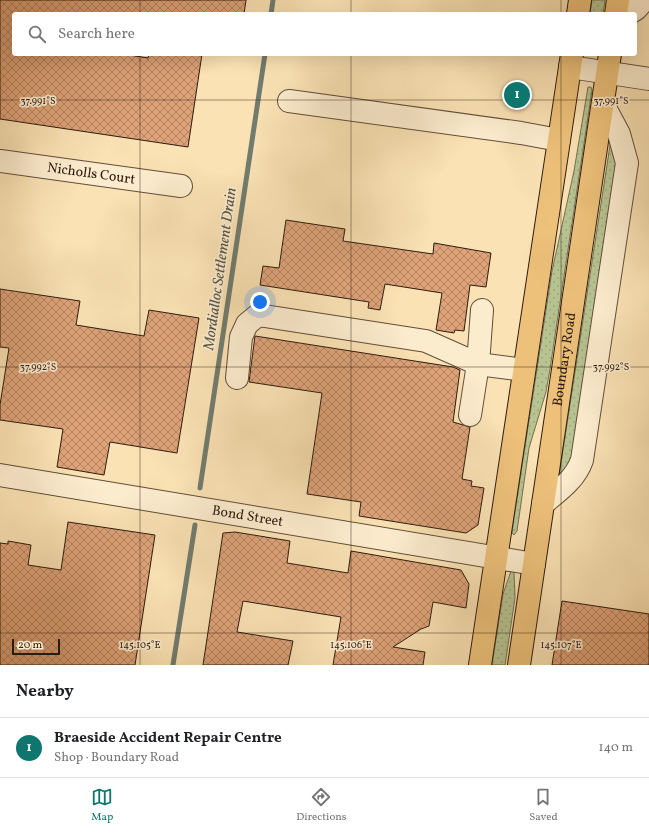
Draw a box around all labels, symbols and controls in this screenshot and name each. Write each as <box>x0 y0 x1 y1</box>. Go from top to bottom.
search box <box>12 12 637 56</box>
icon: search <box>26 23 48 45</box>
text: Search here <box>58 24 135 45</box>
pin: 1 <box>504 80 530 110</box>
text: 37.991°S <box>20 94 56 108</box>
text: 37.991°S <box>593 94 629 108</box>
street label: Nicholls Court <box>46 158 136 189</box>
water label: Mordialloc Settlement Drain <box>199 186 243 353</box>
your location <box>250 292 270 312</box>
street label: Boundary Road <box>548 311 581 408</box>
text: 37.992°S <box>20 360 56 374</box>
text: 37.992°S <box>593 360 629 374</box>
street label: Bond Street <box>211 501 285 532</box>
scale bar <box>12 637 60 656</box>
text: 20 m <box>18 638 42 653</box>
text: 145.105°E <box>119 638 161 652</box>
text: 145.106°E <box>330 638 372 652</box>
text: 145.107°E <box>540 638 582 652</box>
text: Nearby <box>16 680 74 703</box>
text: Braeside Accident Repair Centre <box>54 728 282 749</box>
text: 1 <box>26 739 32 757</box>
text: 140 m <box>599 739 633 757</box>
text: Shop · Boundary Road <box>54 749 179 767</box>
tab: Map <box>91 786 113 825</box>
tab: Directions <box>296 786 347 825</box>
tab: Saved <box>529 786 558 825</box>

